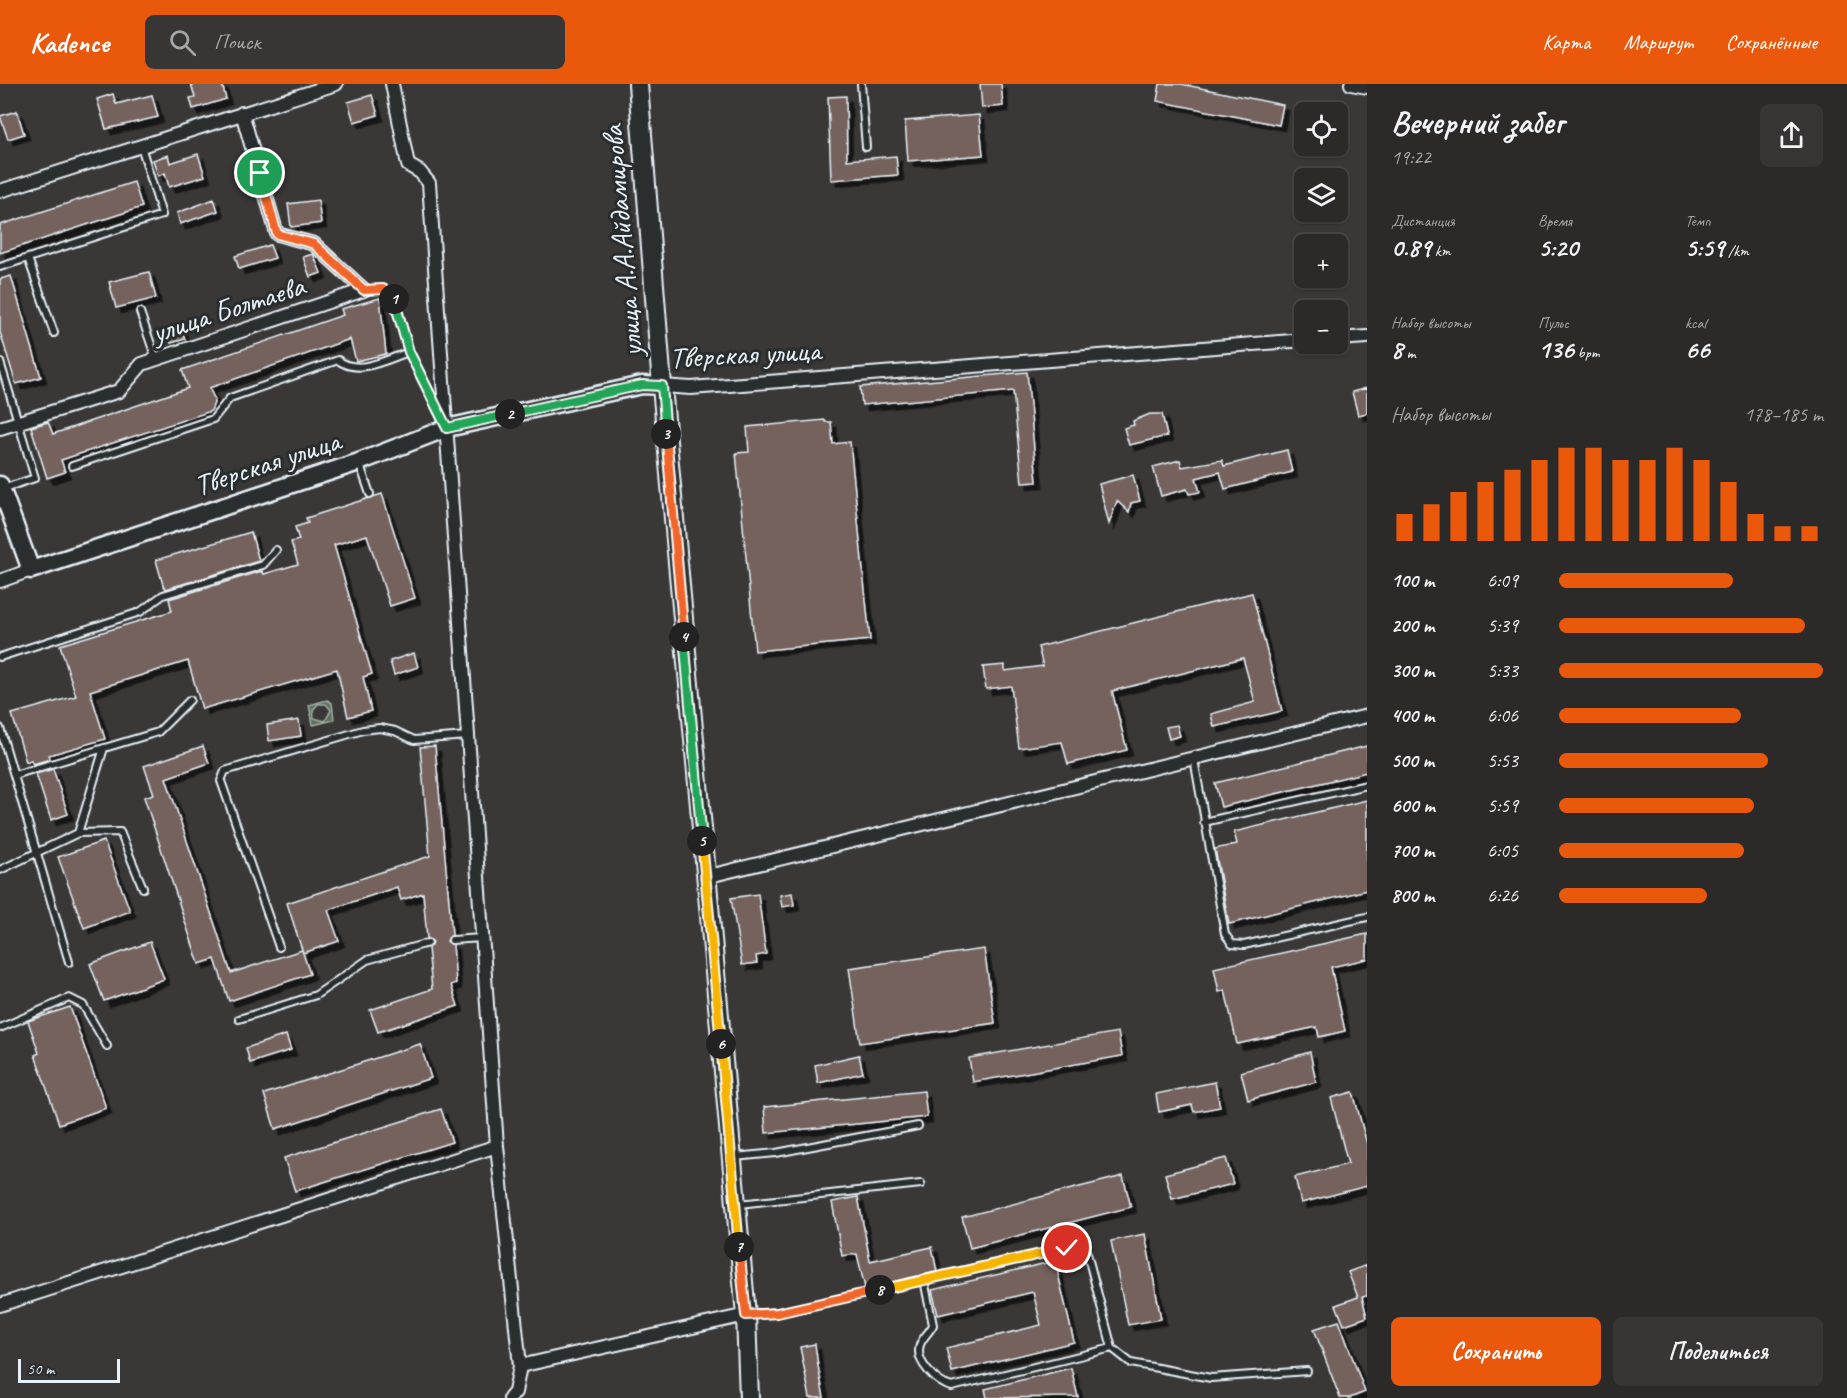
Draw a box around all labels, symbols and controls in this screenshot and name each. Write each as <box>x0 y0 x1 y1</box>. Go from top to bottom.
search box <box>145 15 565 69</box>
text: Kadence <box>30 25 109 60</box>
icon: search <box>166 26 199 59</box>
text: Поиск <box>214 28 261 56</box>
text: Карта <box>1542 29 1591 55</box>
text: Маршрут <box>1624 29 1693 55</box>
text: Сохранённые <box>1726 29 1817 55</box>
text: Вечерний забег <box>1391 101 1564 143</box>
map controls <box>1294 102 1348 354</box>
button: locate <box>1294 102 1348 156</box>
button: share <box>1760 104 1823 167</box>
street label: улица А.А.Айдамирова <box>593 122 651 360</box>
text: 19:22 <box>1391 145 1431 170</box>
pin <box>234 147 285 198</box>
icon: arrive <box>243 156 276 189</box>
button: layers <box>1294 168 1348 222</box>
text: Дистанция <box>1391 211 1455 231</box>
text: Время <box>1538 211 1572 231</box>
text: Темп <box>1685 211 1711 231</box>
text: 0.89 <box>1391 231 1431 264</box>
text: 5:20 <box>1538 231 1578 264</box>
text: 5:59 <box>1685 231 1724 264</box>
button: + <box>1294 234 1348 288</box>
text: km <box>1431 241 1450 261</box>
text: /km <box>1724 241 1749 261</box>
street label: улица Болтаева <box>145 266 311 352</box>
pin: 1 <box>379 284 409 314</box>
text: 1 <box>390 289 398 309</box>
button: − <box>1294 300 1348 354</box>
text: Набор высоты <box>1391 313 1470 333</box>
text: Пульс <box>1538 313 1569 333</box>
text: kcal <box>1685 313 1706 333</box>
street label: Тверская улица <box>668 331 824 377</box>
text: 8 <box>1391 333 1403 366</box>
text: 136 <box>1538 333 1574 366</box>
text: 66 <box>1685 333 1710 366</box>
text: m <box>1403 343 1416 363</box>
text: bpm <box>1574 343 1600 363</box>
pin: 2 <box>495 399 525 429</box>
text: Набор высоты <box>1391 402 1490 427</box>
text: 178–185 m <box>1744 402 1823 427</box>
text: 2 <box>506 404 514 424</box>
pin: 3 <box>651 419 681 449</box>
street label: Тверская улица <box>189 421 347 504</box>
text: 3 <box>662 424 670 444</box>
text: 100 m <box>1391 568 1434 593</box>
text: 6:09 <box>1487 568 1518 593</box>
text: 200 m <box>1391 613 1434 638</box>
text: 5:39 <box>1487 613 1518 638</box>
pin: 4 <box>669 622 699 652</box>
text: 4 <box>680 627 688 647</box>
text: 300 m <box>1391 658 1434 683</box>
text: 5:33 <box>1487 658 1518 683</box>
text: 400 m <box>1391 703 1434 728</box>
text: 6:06 <box>1487 703 1518 728</box>
text: 500 m <box>1391 748 1434 773</box>
text: 5:53 <box>1487 748 1518 773</box>
text: 600 m <box>1391 793 1435 818</box>
text: 5:59 <box>1487 793 1518 818</box>
pin: 5 <box>687 826 717 856</box>
text: 5 <box>699 831 705 851</box>
text: 700 m <box>1391 838 1434 863</box>
text: 6:05 <box>1487 838 1518 863</box>
text: 800 m <box>1391 883 1434 908</box>
text: 6:26 <box>1487 883 1518 908</box>
pin: 6 <box>706 1029 736 1059</box>
text: 6 <box>717 1034 725 1054</box>
pin <box>1041 1222 1092 1273</box>
icon: check <box>1050 1231 1083 1264</box>
pin: 7 <box>724 1232 754 1262</box>
text: 7 <box>735 1237 743 1257</box>
pin: 8 <box>865 1275 895 1305</box>
text: 8 <box>876 1280 884 1300</box>
button: Сохранить <box>1391 1317 1601 1386</box>
button: Поделиться <box>1613 1317 1823 1386</box>
scale bar <box>18 1356 120 1384</box>
text: 50 m <box>27 1359 54 1379</box>

